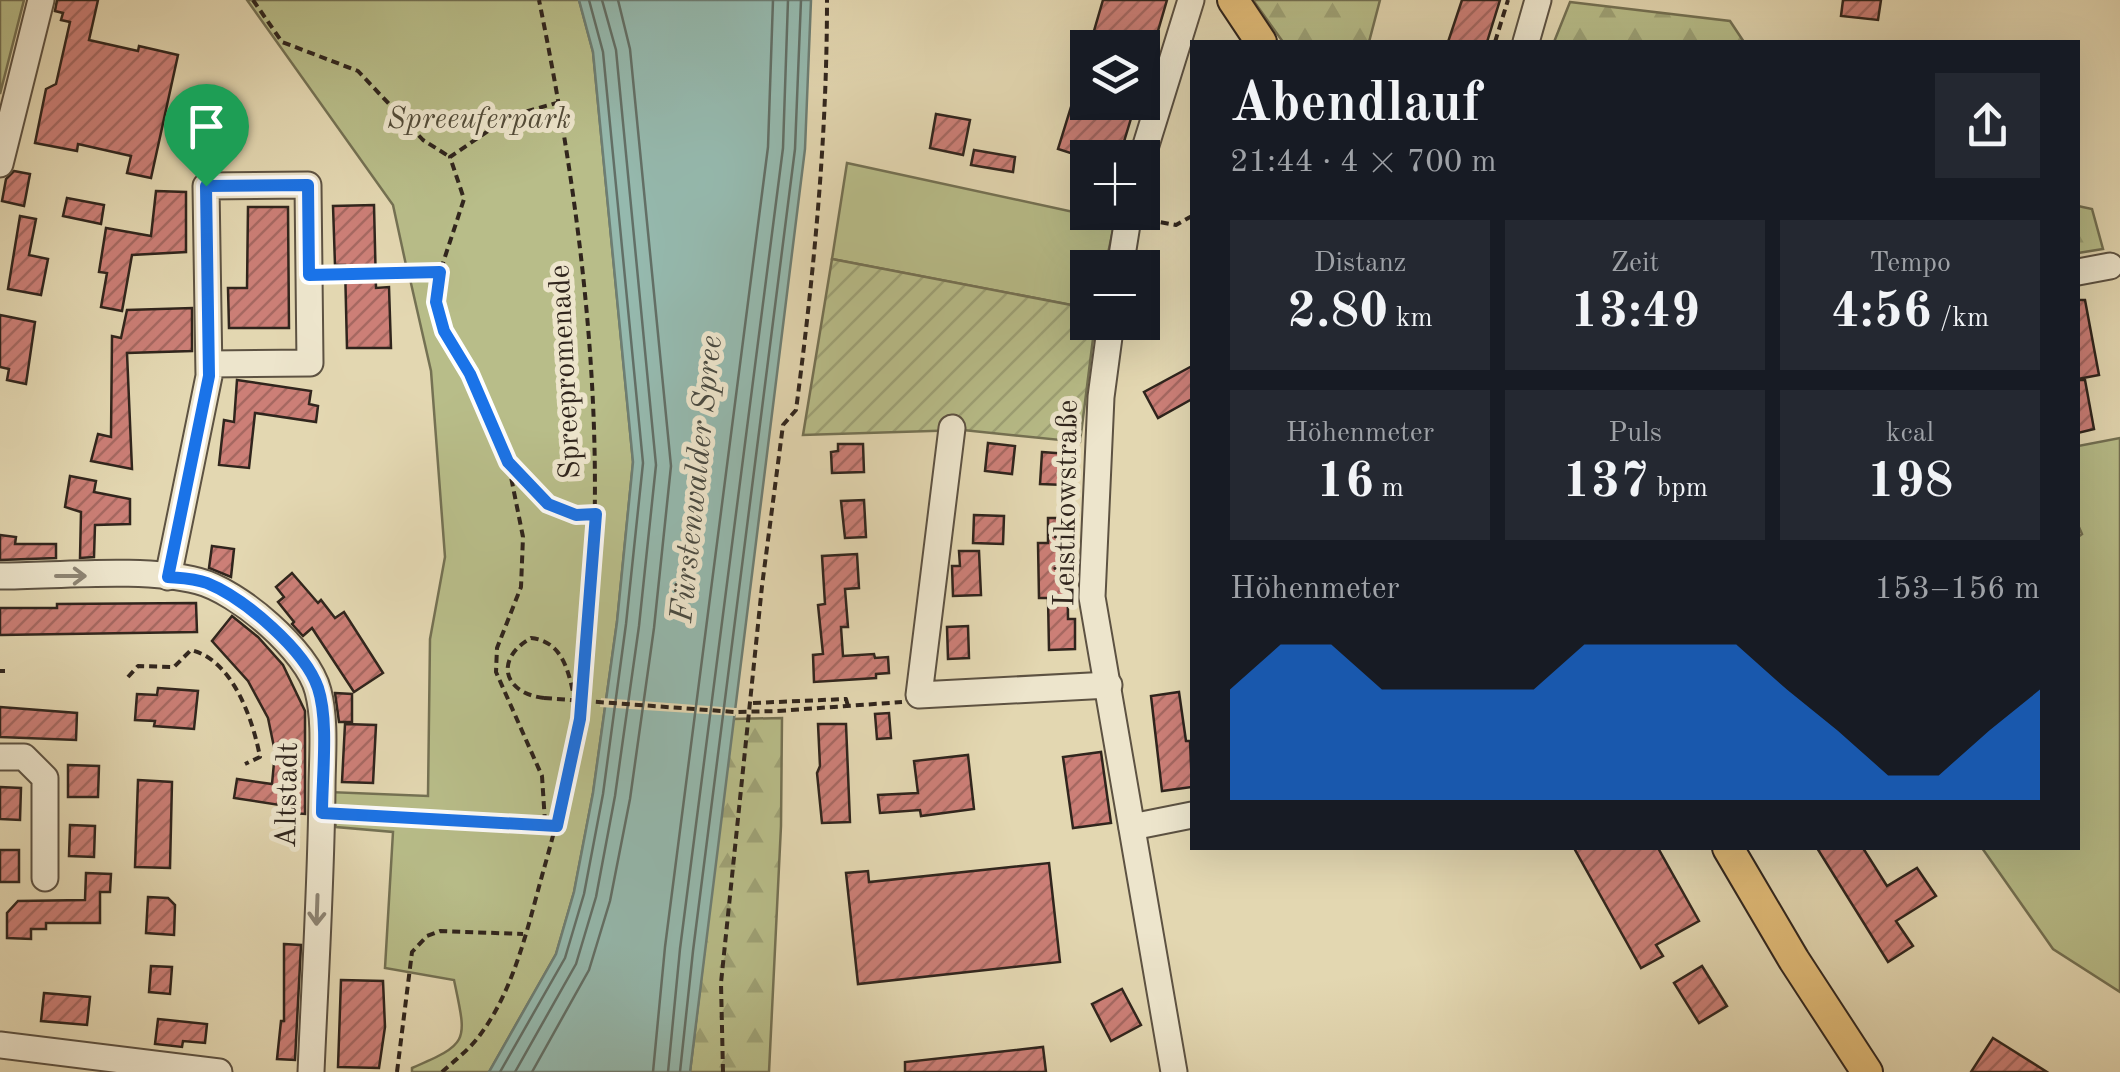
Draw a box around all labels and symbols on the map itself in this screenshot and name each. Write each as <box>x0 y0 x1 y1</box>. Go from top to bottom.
pin <box>164 84 249 187</box>
park label: Spreeuferpark <box>387 105 571 135</box>
street label: Spreepromenade <box>545 264 587 480</box>
water label: Fürstenwalder Spree <box>667 334 729 625</box>
street label: Leistikowstraße <box>1050 399 1084 607</box>
one-way arrow <box>54 566 87 586</box>
street label: Altstadt <box>272 742 304 848</box>
one-way arrow <box>308 894 327 926</box>

